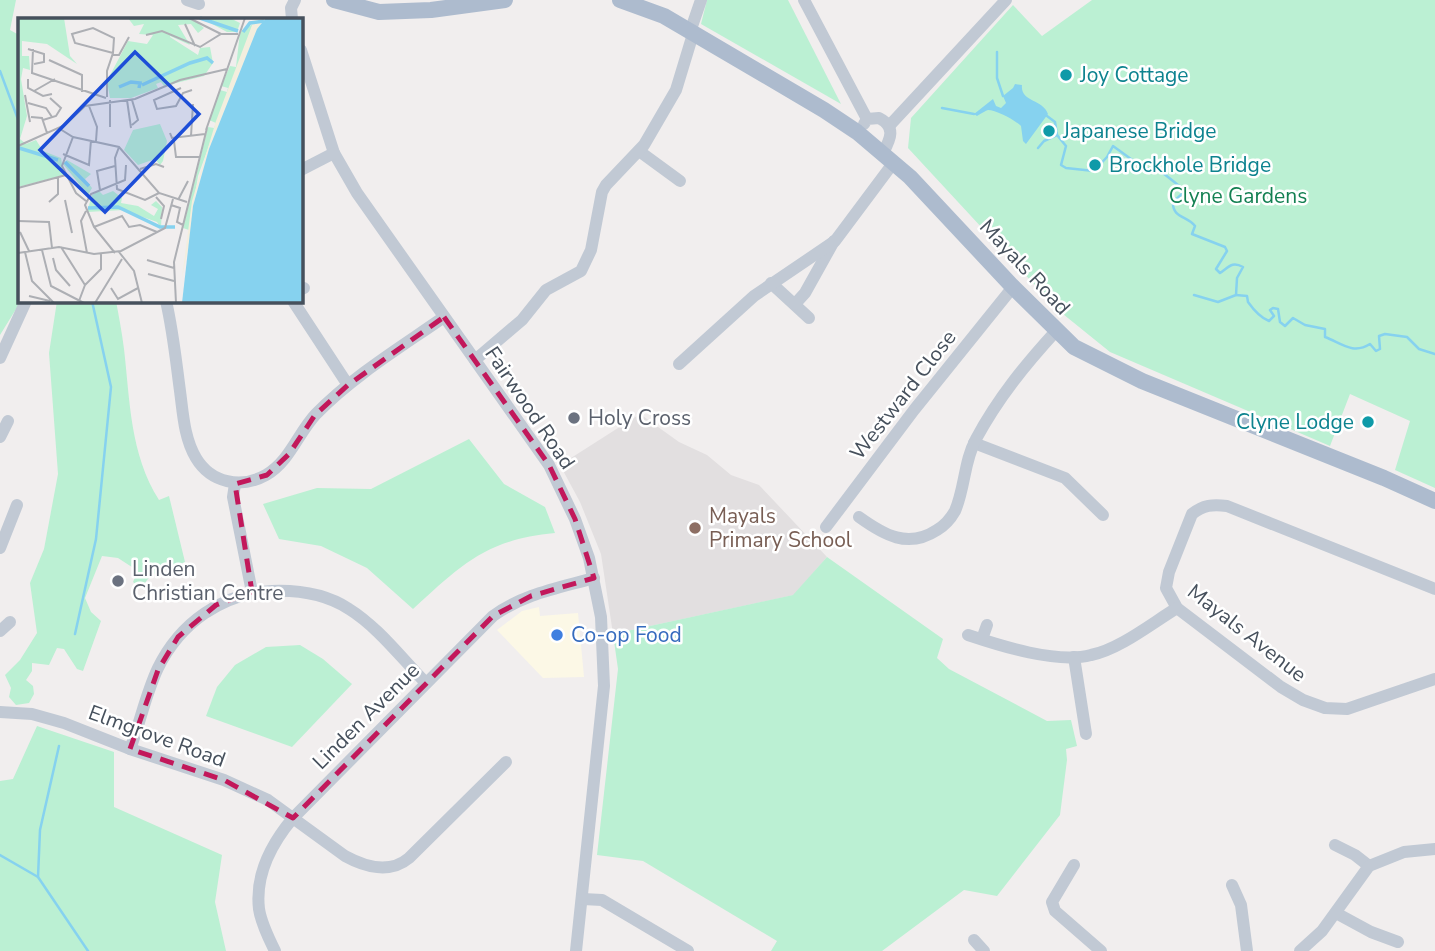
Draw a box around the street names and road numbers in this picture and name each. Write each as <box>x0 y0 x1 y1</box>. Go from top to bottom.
street label: Mayals Road <box>973 213 1077 321</box>
street label: Westward Close <box>844 324 962 466</box>
street label: Fairwood Road <box>479 341 581 475</box>
street label: Mayals Avenue <box>1182 578 1312 688</box>
street label: Linden Avenue <box>306 656 426 776</box>
street label: Elmgrove Road <box>85 698 229 774</box>

